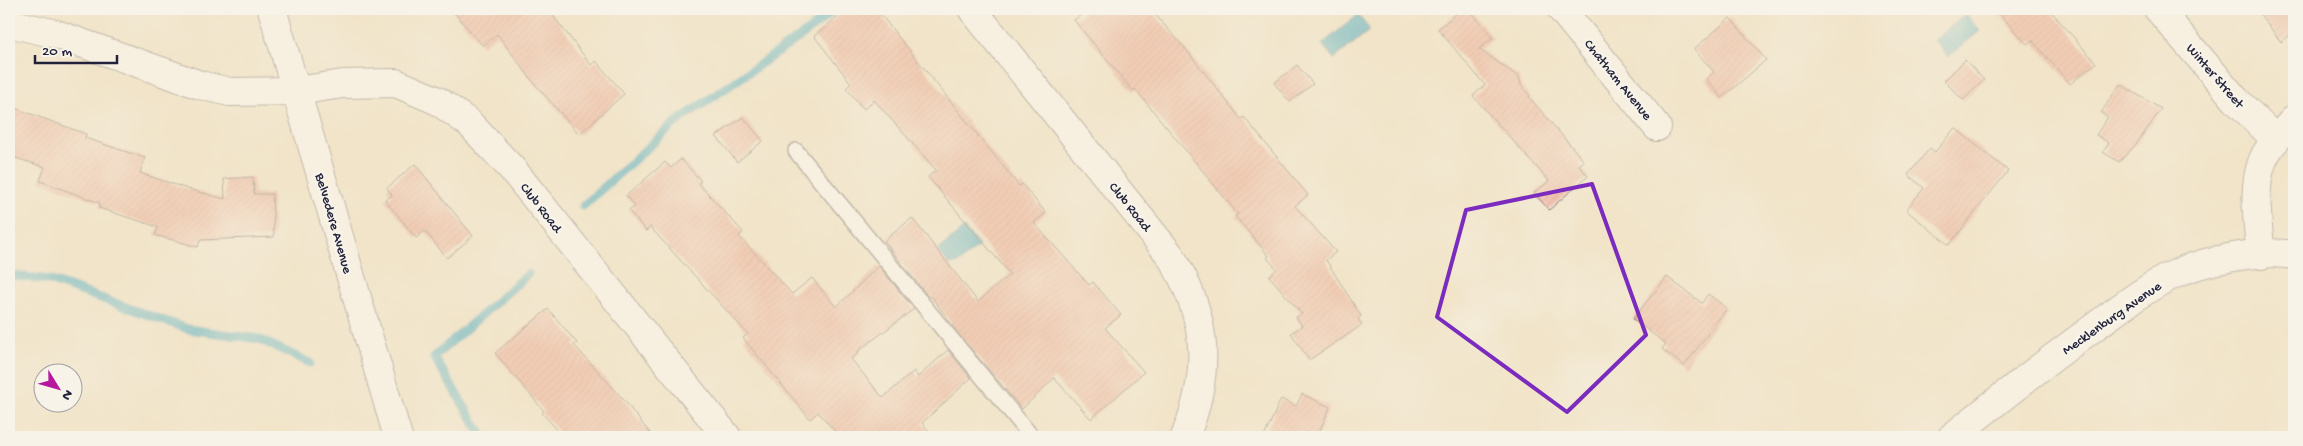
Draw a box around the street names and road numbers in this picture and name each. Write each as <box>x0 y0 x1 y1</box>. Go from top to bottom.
street label: Chatham Avenue <box>1579 37 1655 125</box>
street label: Winter Street <box>2181 41 2248 113</box>
street label: Belvedere Avenue <box>310 170 355 277</box>
street label: Club Road <box>1104 179 1155 237</box>
street label: Club Road <box>515 180 566 238</box>
street label: Mecklenburg Avenue <box>2060 278 2166 360</box>

